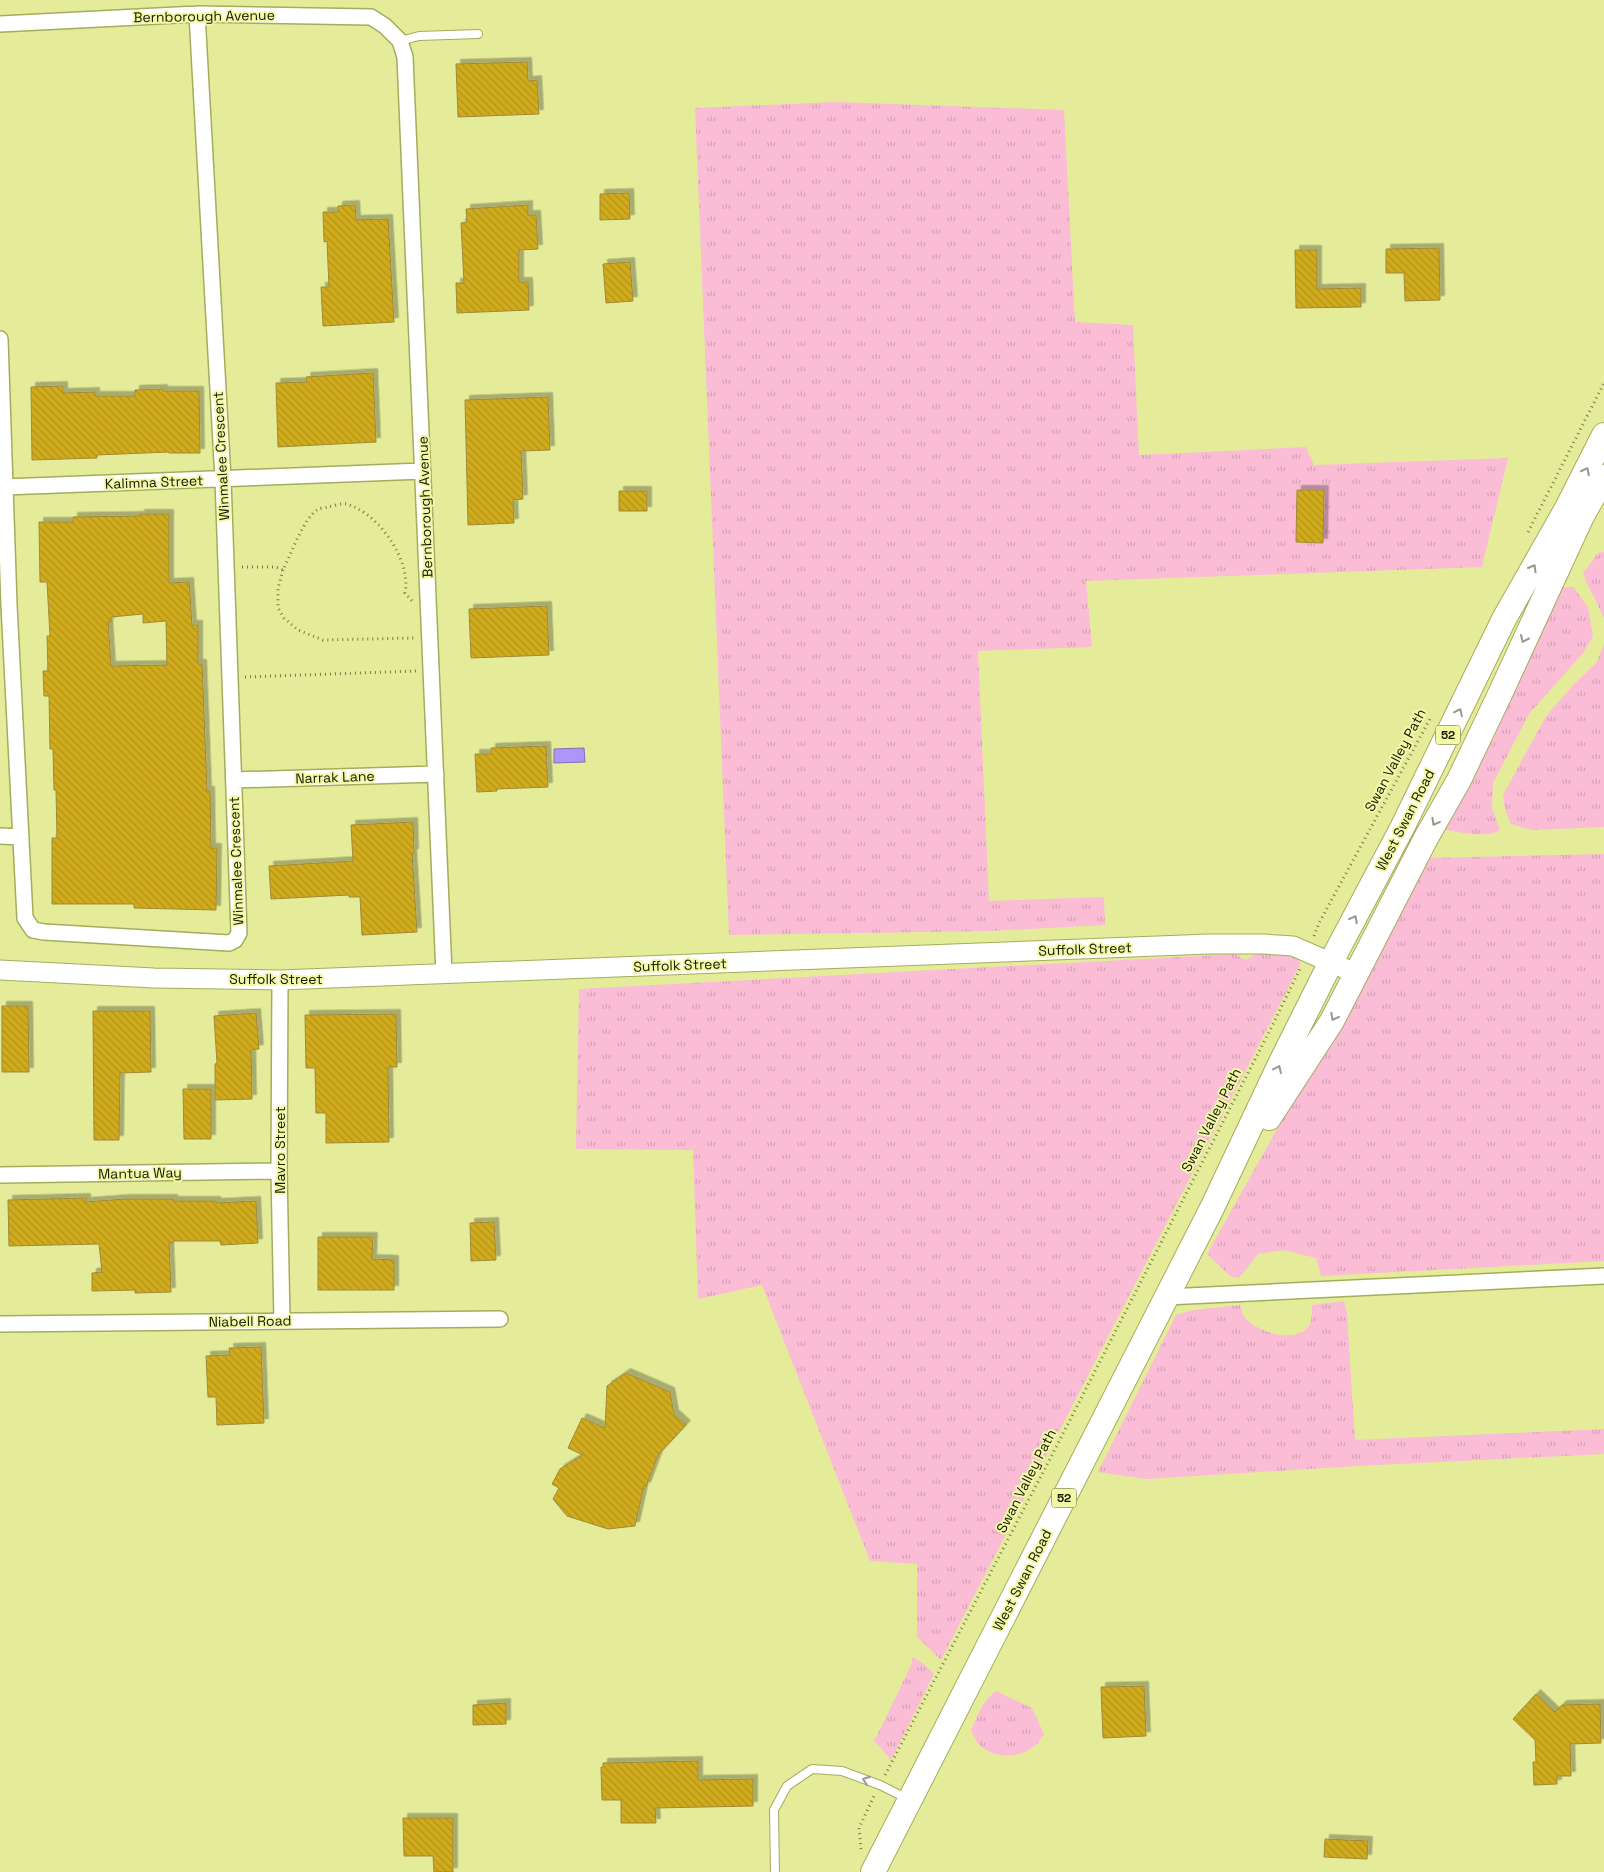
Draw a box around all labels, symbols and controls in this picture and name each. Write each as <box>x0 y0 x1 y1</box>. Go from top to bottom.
street label: Bernborough Avenue <box>133 6 275 26</box>
street label: Winmalee Crescent <box>209 391 233 521</box>
street label: Bernborough Avenue <box>414 436 436 578</box>
one-way arrow <box>1580 468 1590 477</box>
street label: Kalimna Street <box>104 471 204 493</box>
one-way arrow <box>1527 564 1537 573</box>
one-way arrow <box>1520 634 1531 643</box>
street label: Swan Valley Path <box>1360 705 1430 815</box>
one-way arrow <box>1453 708 1463 717</box>
road number: 52 <box>1436 726 1460 744</box>
street label: West Swan Road <box>1372 766 1438 874</box>
street label: Narrak Lane <box>295 767 375 787</box>
street label: Winmalee Crescent <box>225 796 247 926</box>
one-way arrow <box>1431 817 1441 826</box>
one-way arrow <box>1348 916 1358 925</box>
street label: Suffolk Street <box>1038 938 1132 960</box>
street label: Suffolk Street <box>633 954 727 976</box>
street label: Suffolk Street <box>229 970 323 988</box>
one-way arrow <box>1330 1011 1340 1020</box>
street label: Swan Valley Path <box>1177 1065 1245 1175</box>
one-way arrow <box>1271 1065 1282 1074</box>
street label: Mavro Street <box>271 1106 289 1194</box>
street label: Mantua Way <box>98 1163 182 1183</box>
street label: Niabell Road <box>208 1311 292 1331</box>
street label: Swan Valley Path <box>992 1426 1060 1536</box>
road number: 52 <box>1052 1489 1076 1508</box>
street label: West Swan Road <box>989 1526 1055 1634</box>
one-way arrow <box>862 1776 870 1786</box>

